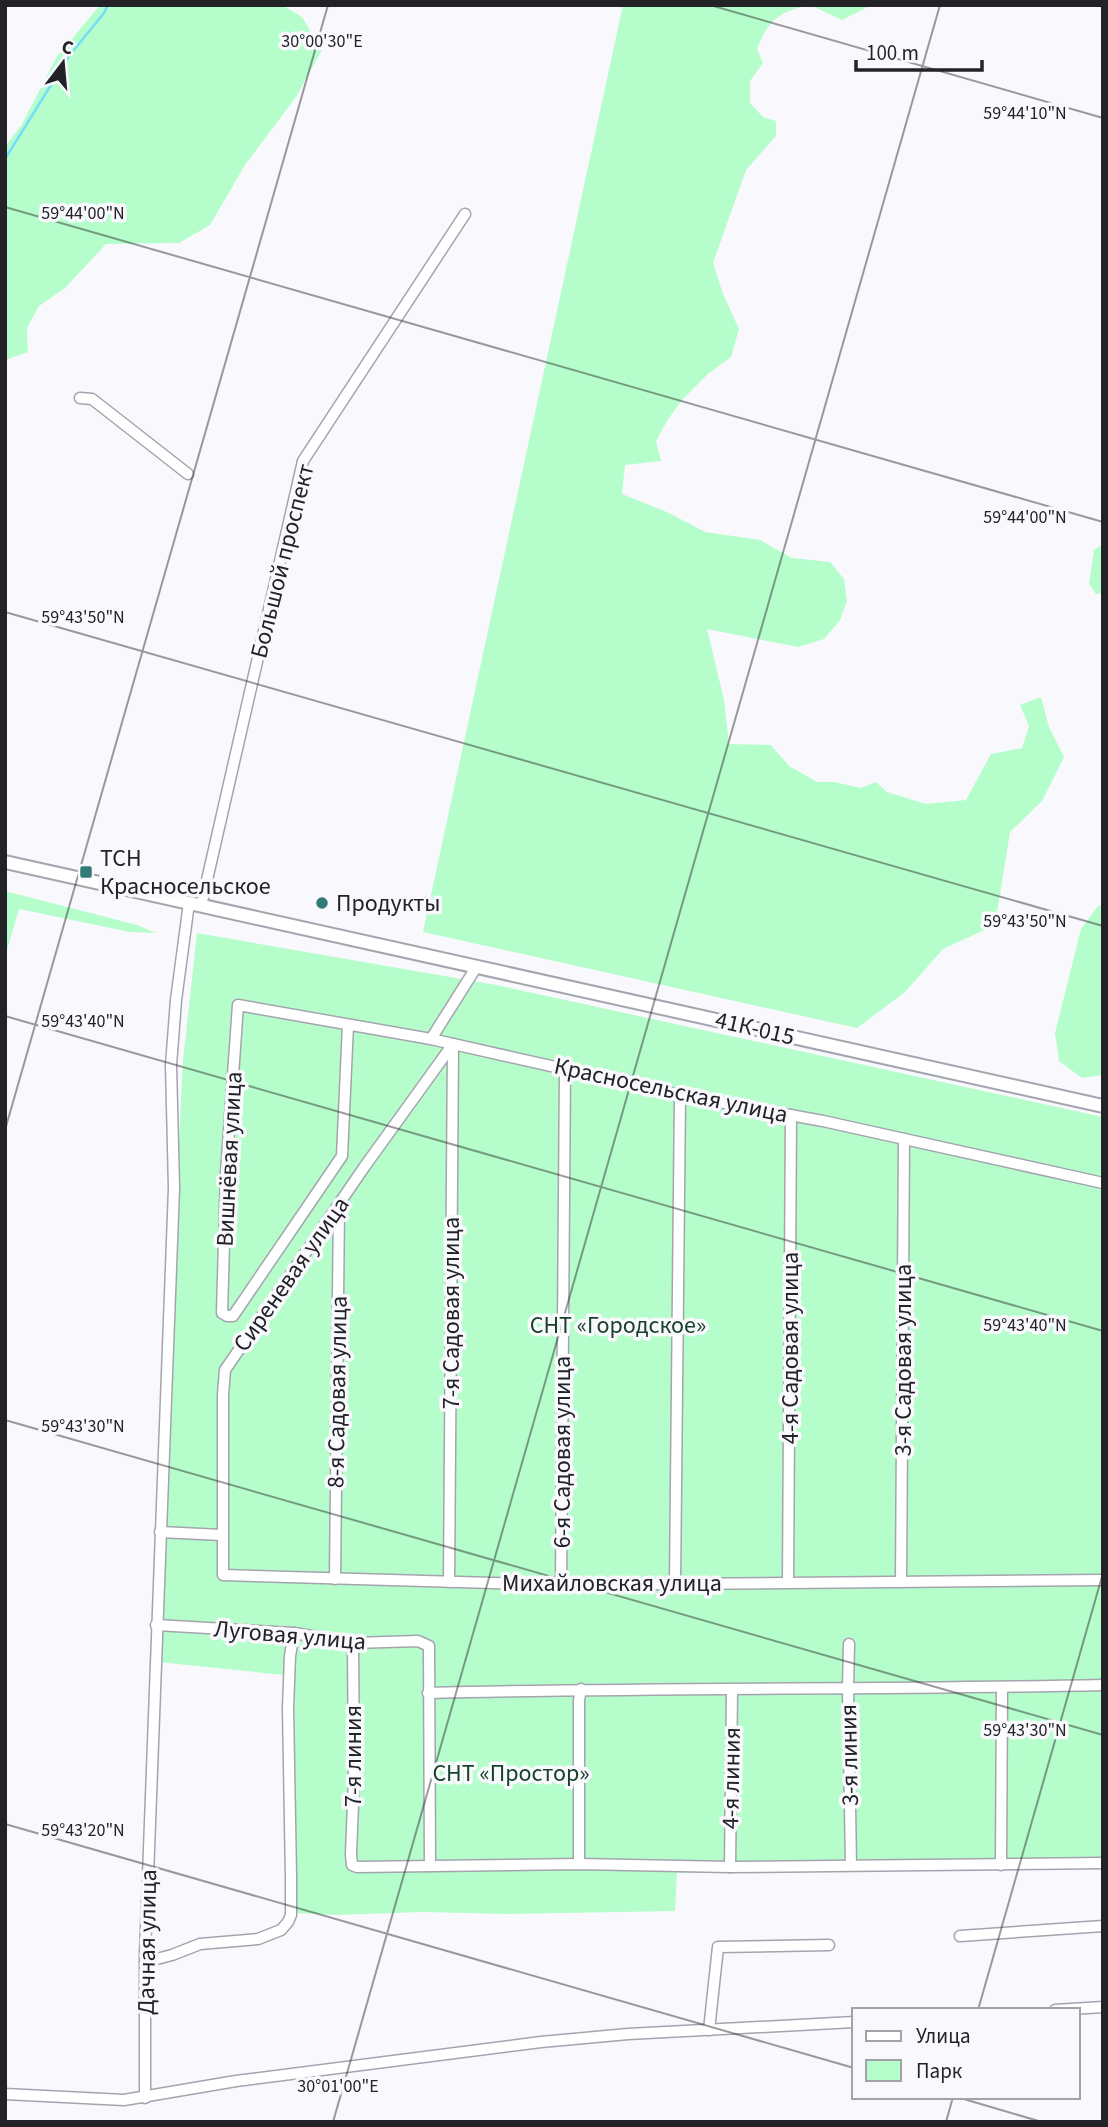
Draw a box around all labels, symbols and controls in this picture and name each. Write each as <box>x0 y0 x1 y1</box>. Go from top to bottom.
north arrow <box>28 28 98 98</box>
scale bar <box>856 28 982 72</box>
text: 30°00'30"E <box>281 29 363 54</box>
text: С <box>58 34 76 63</box>
text: 100 m <box>866 38 919 68</box>
text: 59°44'10"N <box>983 101 1067 126</box>
text: 59°44'00"N <box>41 201 125 226</box>
street label: Большой проспект <box>241 460 324 662</box>
text: 59°44'00"N <box>983 505 1067 530</box>
text: 59°43'50"N <box>41 605 125 630</box>
place label: ТСН Красносельское <box>100 841 271 904</box>
marker: ТСН Красносельское <box>78 864 94 880</box>
place label: Продукты <box>336 886 440 921</box>
marker: Продукты <box>314 895 330 911</box>
text: 59°43'50"N <box>983 909 1067 934</box>
street label: 41К-015 <box>712 1002 798 1055</box>
text: 59°43'40"N <box>41 1009 125 1034</box>
street label: Красносельская улица <box>551 1049 791 1132</box>
street label: Вишнёвая улица <box>207 1071 252 1248</box>
street label: Сиреневая улица <box>225 1190 358 1359</box>
street label: 7-я Садовая улица <box>434 1217 469 1409</box>
street label: 4-я Садовая улица <box>773 1252 808 1444</box>
street label: 3-я Садовая улица <box>886 1264 921 1456</box>
street label: 8-я Садовая улица <box>318 1296 357 1488</box>
park label: СНТ «Городское» <box>530 1308 706 1343</box>
text: 59°43'40"N <box>983 1313 1067 1338</box>
street label: 6-я Садовая улица <box>545 1356 580 1548</box>
text: 59°43'30"N <box>41 1414 125 1439</box>
street label: Михайловская улица <box>502 1566 722 1601</box>
street label: Луговая улица <box>212 1611 367 1660</box>
street label: 3-я линия <box>831 1704 868 1806</box>
street label: 7-я линия <box>336 1705 371 1807</box>
text: 59°43'30"N <box>983 1718 1067 1743</box>
street label: 4-я линия <box>713 1727 750 1829</box>
park label: СНТ «Простор» <box>432 1756 590 1791</box>
text: 59°43'20"N <box>41 1818 125 1843</box>
street label: Дачная улица <box>129 1869 166 2015</box>
legend <box>852 2008 1080 2099</box>
text: Улица <box>916 2021 971 2051</box>
text: Парк <box>916 2056 963 2086</box>
text: 30°01'00"E <box>297 2074 379 2099</box>

